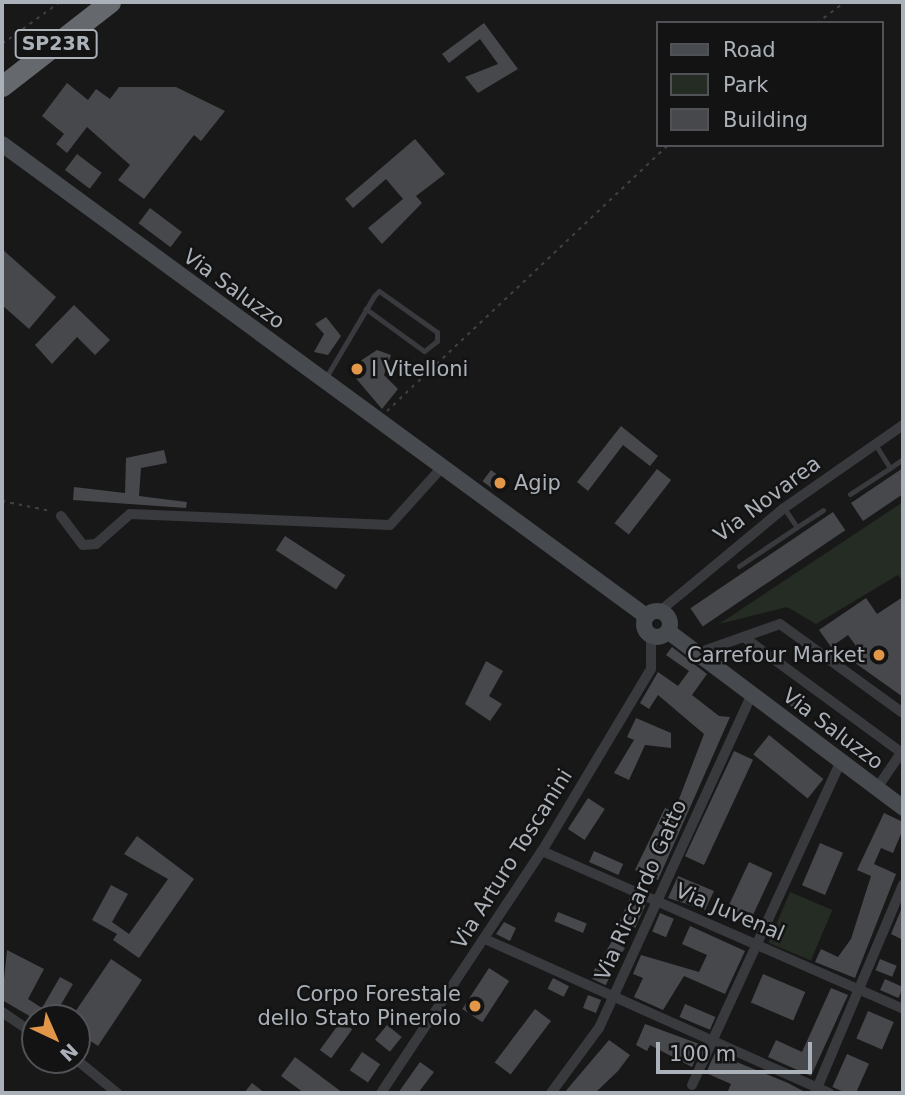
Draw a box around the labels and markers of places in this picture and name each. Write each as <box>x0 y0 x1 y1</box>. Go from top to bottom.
place label: I Vitelloni <box>371 356 468 382</box>
marker: I Vitelloni <box>349 361 365 377</box>
place label: Agip <box>514 470 561 496</box>
marker: Agip <box>492 475 508 491</box>
place label: Carrefour Market <box>687 642 865 668</box>
marker: Carrefour Market <box>871 647 887 663</box>
place label: Corpo Forestale dello Stato Pinerolo <box>257 981 461 1031</box>
marker: Corpo Forestale dello Stato Pinerolo <box>467 998 483 1014</box>

